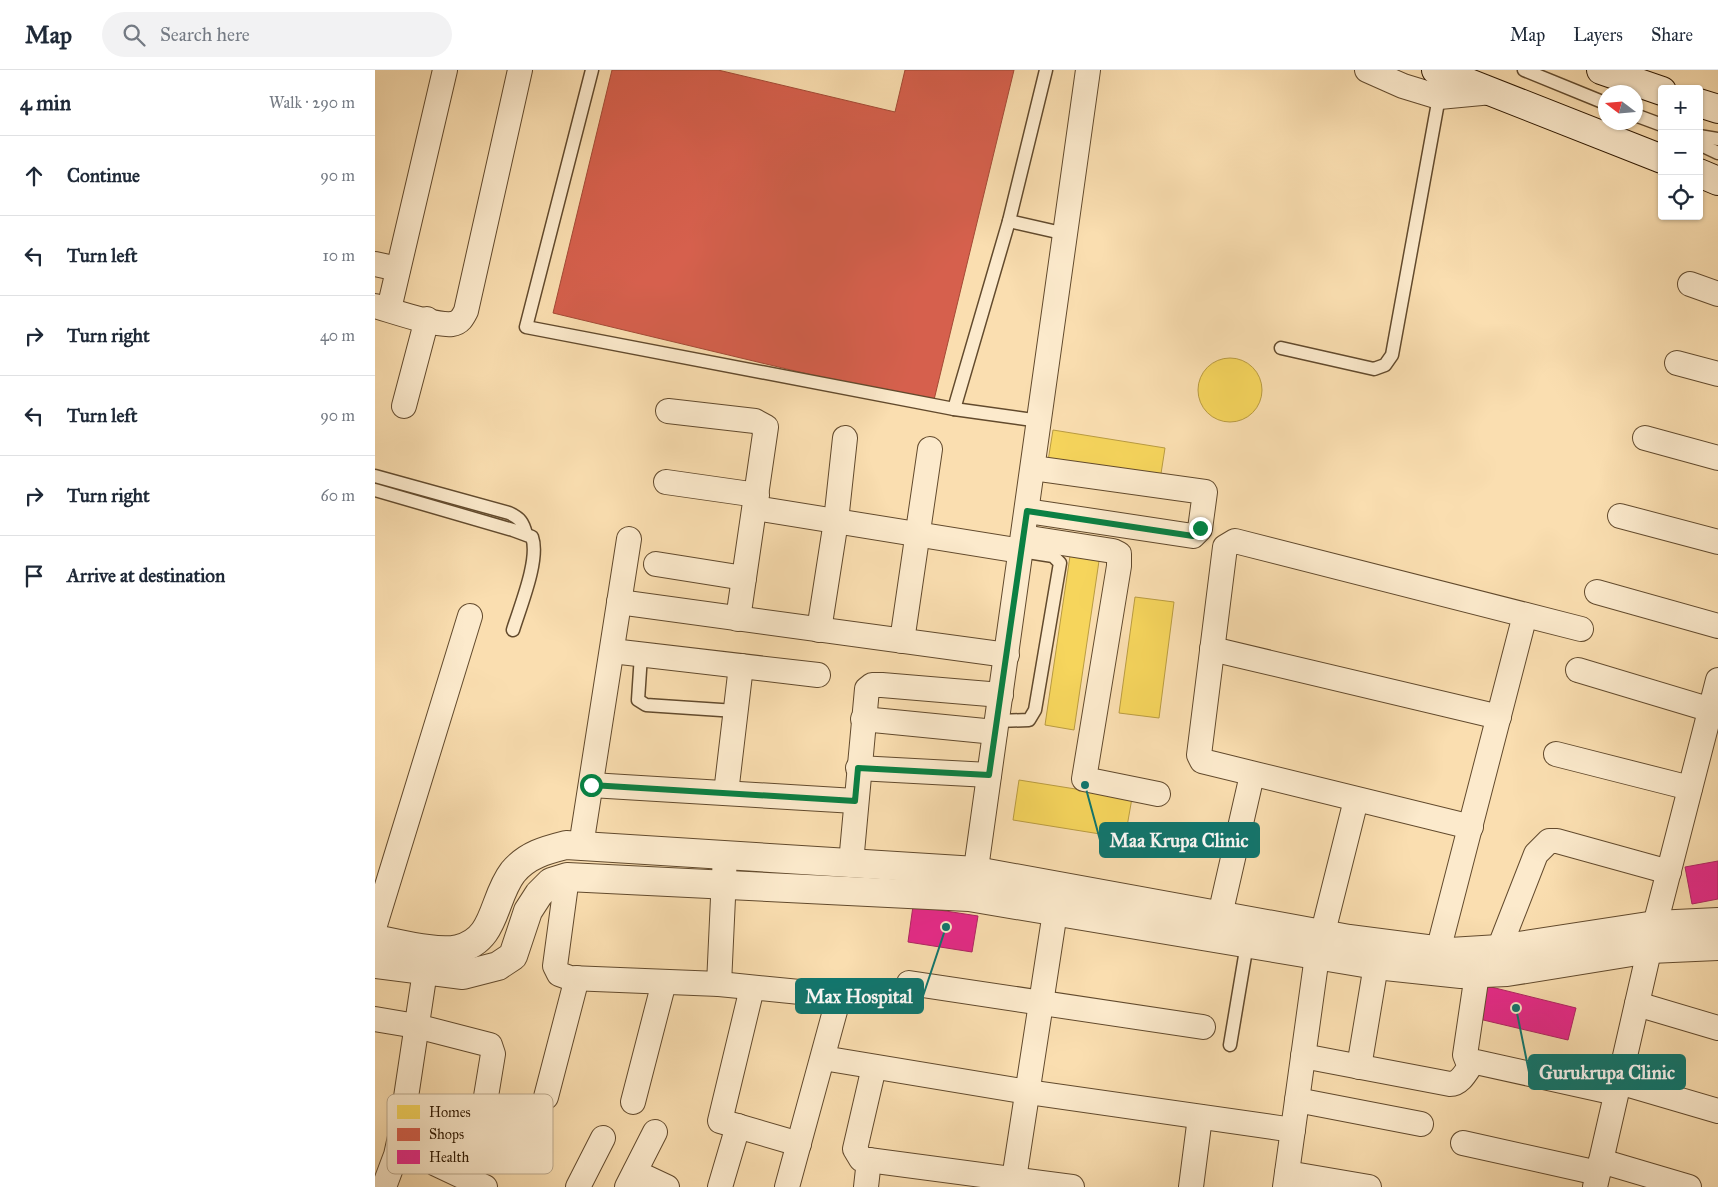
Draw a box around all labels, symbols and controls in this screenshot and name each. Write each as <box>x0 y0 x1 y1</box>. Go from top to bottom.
search box <box>102 12 452 57</box>
text: Map <box>25 20 72 50</box>
icon: search <box>120 21 148 49</box>
text: Search here <box>160 23 250 46</box>
text: Map <box>1510 24 1545 46</box>
text: Layers <box>1573 24 1623 46</box>
text: Share <box>1651 24 1693 46</box>
north arrow <box>1598 85 1643 130</box>
map controls <box>1658 85 1703 220</box>
button: + <box>1658 85 1703 130</box>
text: 4 min <box>20 90 71 116</box>
text: Walk · 290 m <box>269 93 355 112</box>
button: − <box>1658 130 1703 175</box>
icon: ahead <box>20 162 48 190</box>
text: Continue <box>67 164 140 187</box>
text: 90 m <box>320 166 355 185</box>
button: locate <box>1658 175 1703 220</box>
icon: left <box>20 242 48 270</box>
text: Turn left <box>67 244 137 267</box>
text: 10 m <box>323 246 355 265</box>
icon: right <box>20 322 48 350</box>
text: Turn right <box>67 324 150 347</box>
text: 40 m <box>320 326 355 345</box>
icon: left <box>20 402 48 430</box>
text: Turn left <box>67 404 137 427</box>
text: 90 m <box>320 406 355 425</box>
icon: right <box>20 482 48 510</box>
text: Turn right <box>67 484 150 507</box>
text: 60 m <box>321 486 355 505</box>
route end <box>1189 517 1212 540</box>
icon: arrive <box>20 562 48 590</box>
text: Arrive at destination <box>67 564 225 587</box>
route start <box>580 774 603 797</box>
callout: Maa Krupa Clinic <box>1100 823 1259 857</box>
text: Maa Krupa Clinic <box>1110 829 1248 853</box>
callout: Max Hospital <box>796 979 923 1013</box>
text: Max Hospital <box>805 985 914 1009</box>
callout: Gurukrupa Clinic <box>1529 1055 1685 1089</box>
text: Gurukrupa Clinic <box>1539 1061 1675 1085</box>
legend <box>387 1094 553 1174</box>
text: Homes <box>429 1104 471 1121</box>
text: Shops <box>429 1126 464 1143</box>
text: Health <box>429 1149 469 1166</box>

